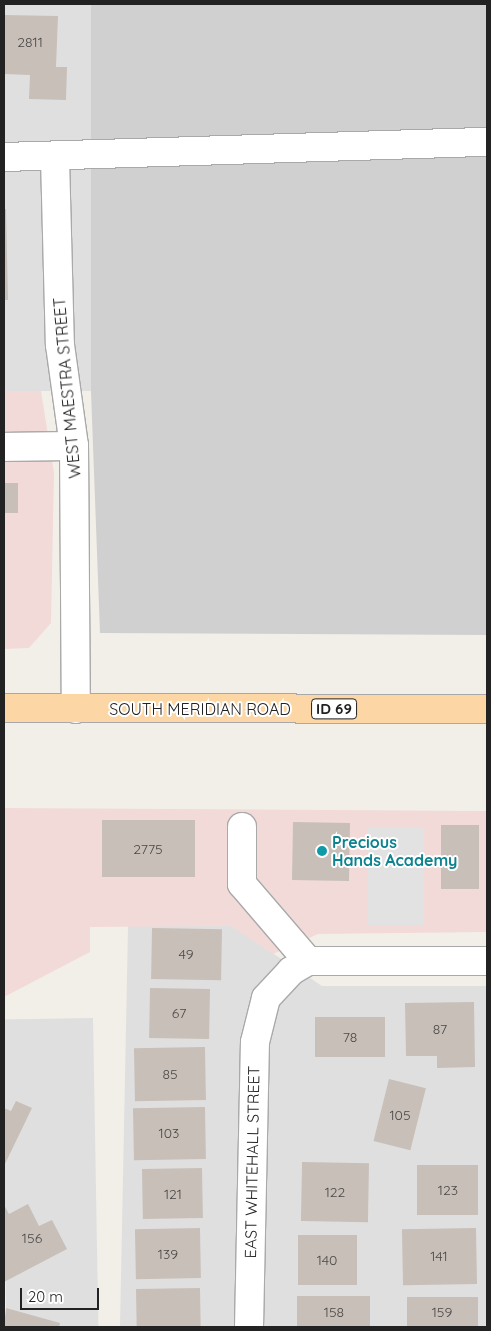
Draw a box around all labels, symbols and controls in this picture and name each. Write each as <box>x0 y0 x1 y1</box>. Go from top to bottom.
house number: 2811 <box>17 34 43 50</box>
street label: WEST MAESTRA STREET <box>50 297 84 479</box>
road number: ID 69 <box>310 696 358 722</box>
street label: SOUTH MERIDIAN ROAD <box>109 699 291 719</box>
place label: Precious Hands Academy <box>332 832 457 870</box>
house number: 2775 <box>133 841 163 857</box>
marker: Precious Hands Academy <box>316 845 328 857</box>
house number: 49 <box>179 946 193 962</box>
house number: 67 <box>172 1005 186 1021</box>
house number: 87 <box>433 1021 447 1037</box>
house number: 78 <box>343 1029 357 1045</box>
house number: 85 <box>162 1066 178 1082</box>
street label: EAST WHITEHALL STREET <box>241 1066 263 1258</box>
house number: 105 <box>389 1107 411 1123</box>
house number: 103 <box>159 1125 179 1141</box>
house number: 123 <box>438 1182 458 1198</box>
house number: 122 <box>325 1184 345 1200</box>
house number: 121 <box>164 1186 182 1202</box>
house number: 156 <box>22 1230 42 1246</box>
house number: 139 <box>158 1246 178 1262</box>
house number: 141 <box>430 1248 448 1264</box>
house number: 140 <box>317 1252 337 1268</box>
scale bar <box>22 1278 101 1310</box>
text: 20 m <box>28 1287 63 1306</box>
house number: 158 <box>324 1304 344 1320</box>
house number: 159 <box>432 1304 452 1320</box>

